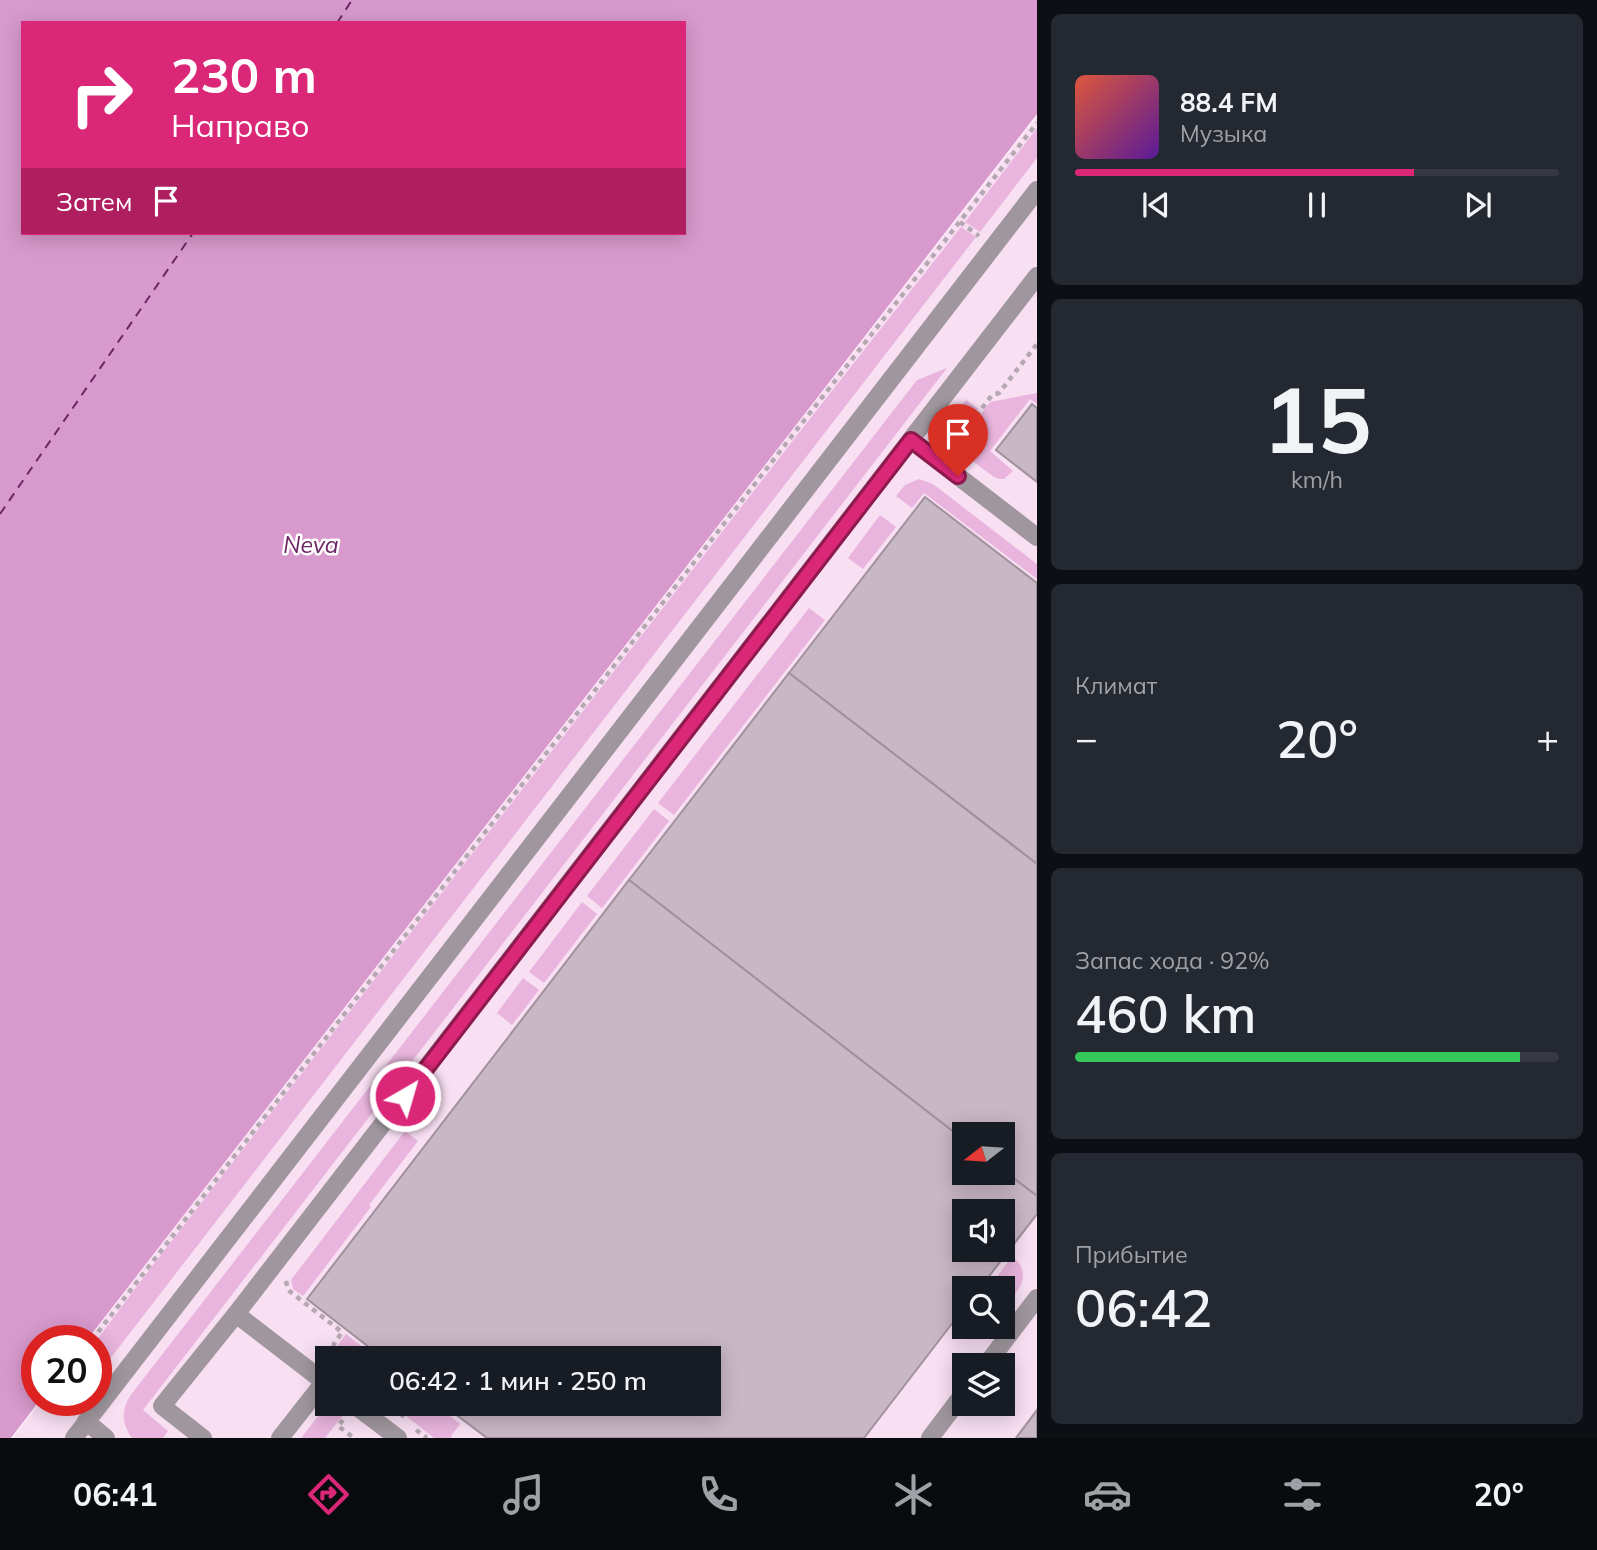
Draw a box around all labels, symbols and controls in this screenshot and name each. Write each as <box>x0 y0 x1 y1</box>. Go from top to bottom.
text: 230 m <box>171 44 317 105</box>
icon: right <box>56 49 147 140</box>
text: 88.4 FM <box>1180 86 1278 119</box>
text: Направо <box>171 105 310 145</box>
text: Музыка <box>1180 119 1267 148</box>
icon: arrive <box>147 182 185 220</box>
text: Затем <box>56 185 133 218</box>
icon: previous <box>1137 186 1175 224</box>
icon: pause <box>1298 186 1336 224</box>
icon: next <box>1459 186 1497 224</box>
text: 15 <box>1262 362 1372 476</box>
pin <box>928 404 988 476</box>
icon: arrive <box>939 415 977 453</box>
text: km/h <box>1291 465 1343 494</box>
water label: Neva <box>283 530 339 559</box>
text: Климат <box>1075 671 1157 700</box>
text: 20° <box>1276 706 1358 771</box>
text: − <box>1075 714 1098 762</box>
text: + <box>1536 714 1559 762</box>
text: Запас хода · 92% <box>1075 946 1270 975</box>
text: 460 km <box>1075 981 1256 1046</box>
position arrow <box>368 1059 442 1133</box>
north arrow <box>952 1122 1015 1185</box>
map controls <box>952 1122 1015 1416</box>
button: sound <box>952 1199 1015 1262</box>
text: Прибытие <box>1075 1240 1188 1269</box>
text: 06:42 <box>1075 1275 1212 1340</box>
button: search <box>952 1276 1015 1339</box>
speed limit sign: 20 <box>21 1325 112 1416</box>
button: layers <box>952 1353 1015 1416</box>
text: 06:42 · 1 мин · 250 m <box>389 1364 647 1397</box>
icon: directions <box>304 1470 353 1519</box>
icon: music <box>499 1470 548 1519</box>
icon: phone <box>694 1470 743 1519</box>
icon: climate <box>889 1470 938 1519</box>
icon: car <box>1083 1470 1132 1519</box>
icon: filters <box>1278 1470 1327 1519</box>
text: 06:41 <box>73 1474 158 1514</box>
text: 20° <box>1473 1474 1524 1514</box>

